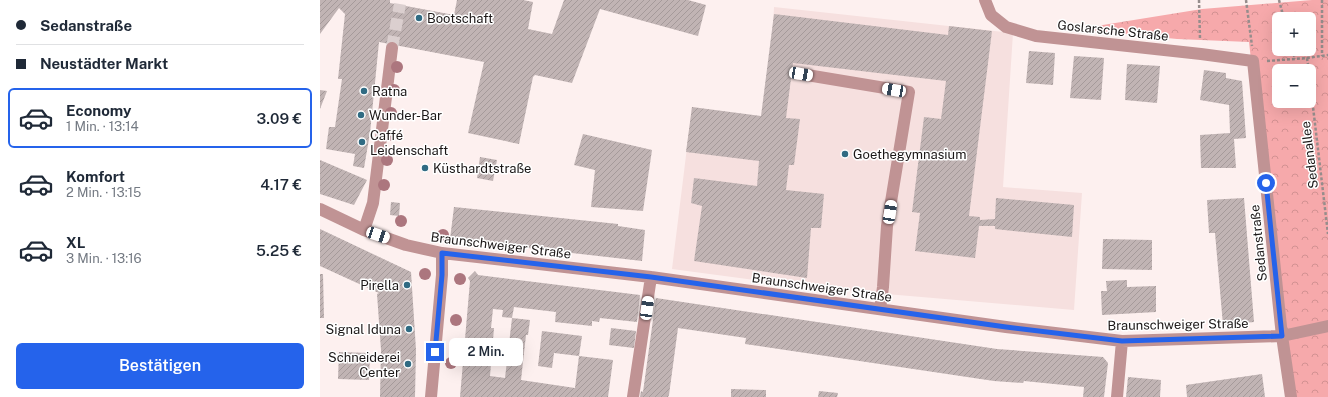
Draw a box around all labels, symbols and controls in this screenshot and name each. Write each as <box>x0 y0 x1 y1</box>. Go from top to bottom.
place label: Bootschaft <box>427 11 493 26</box>
map controls <box>1272 12 1316 108</box>
button: + <box>1272 12 1316 56</box>
marker: Bootschaft <box>414 13 424 23</box>
text: Sedanstraße <box>40 17 132 34</box>
street label: Goslarsche Straße <box>1057 17 1169 44</box>
text: Neustädter Markt <box>40 55 168 72</box>
button: − <box>1272 64 1316 108</box>
car <box>788 66 814 82</box>
car <box>881 82 907 98</box>
place label: Ratna <box>372 84 407 99</box>
marker: Ratna <box>359 86 369 96</box>
icon: car <box>18 100 54 136</box>
text: Economy <box>66 102 131 119</box>
place label: Wunder-Bar <box>369 108 442 123</box>
text: 3.09 € <box>257 110 302 127</box>
marker: Wunder-Bar <box>356 110 366 120</box>
text: 1 Min. · 13:14 <box>66 119 139 134</box>
street label: Sedanallee <box>1298 120 1321 189</box>
place label: Caffé Leidenschaft <box>370 128 448 158</box>
marker: Caffé Leidenschaft <box>357 137 367 147</box>
place label: Goethegymnasium <box>853 147 966 162</box>
marker: Goethegymnasium <box>840 149 850 159</box>
place label: Küsthardtstraße <box>433 161 532 176</box>
marker: Küsthardtstraße <box>420 163 430 173</box>
icon: car <box>18 166 54 202</box>
text: Komfort <box>66 168 125 185</box>
route start <box>1257 174 1275 192</box>
text: 4.17 € <box>260 176 302 193</box>
text: 2 Min. · 13:15 <box>66 185 141 200</box>
car <box>882 199 898 225</box>
street label: Sedanstraße <box>1247 204 1270 282</box>
car <box>365 225 391 245</box>
street label: Braunschweiger Straße <box>430 229 572 262</box>
icon: car <box>18 232 54 268</box>
text: XL <box>66 234 85 251</box>
text: 5.25 € <box>256 242 302 259</box>
text: 3 Min. · 13:16 <box>66 251 142 266</box>
street label: Braunschweiger Straße <box>751 270 893 305</box>
place label: Pirella <box>360 278 399 293</box>
marker: Pirella <box>402 280 412 290</box>
car <box>639 295 655 321</box>
street label: Braunschweiger Straße <box>1107 316 1249 333</box>
place label: Signal Iduna <box>326 322 401 337</box>
marker: Signal Iduna <box>404 324 414 334</box>
callout: 2 Min. <box>449 338 523 366</box>
button: Bestätigen <box>16 343 304 389</box>
route end <box>426 343 444 361</box>
text: 2 Min. <box>467 344 505 359</box>
place label: Schneiderei Center <box>328 350 400 380</box>
marker: Schneiderei Center <box>403 359 413 369</box>

